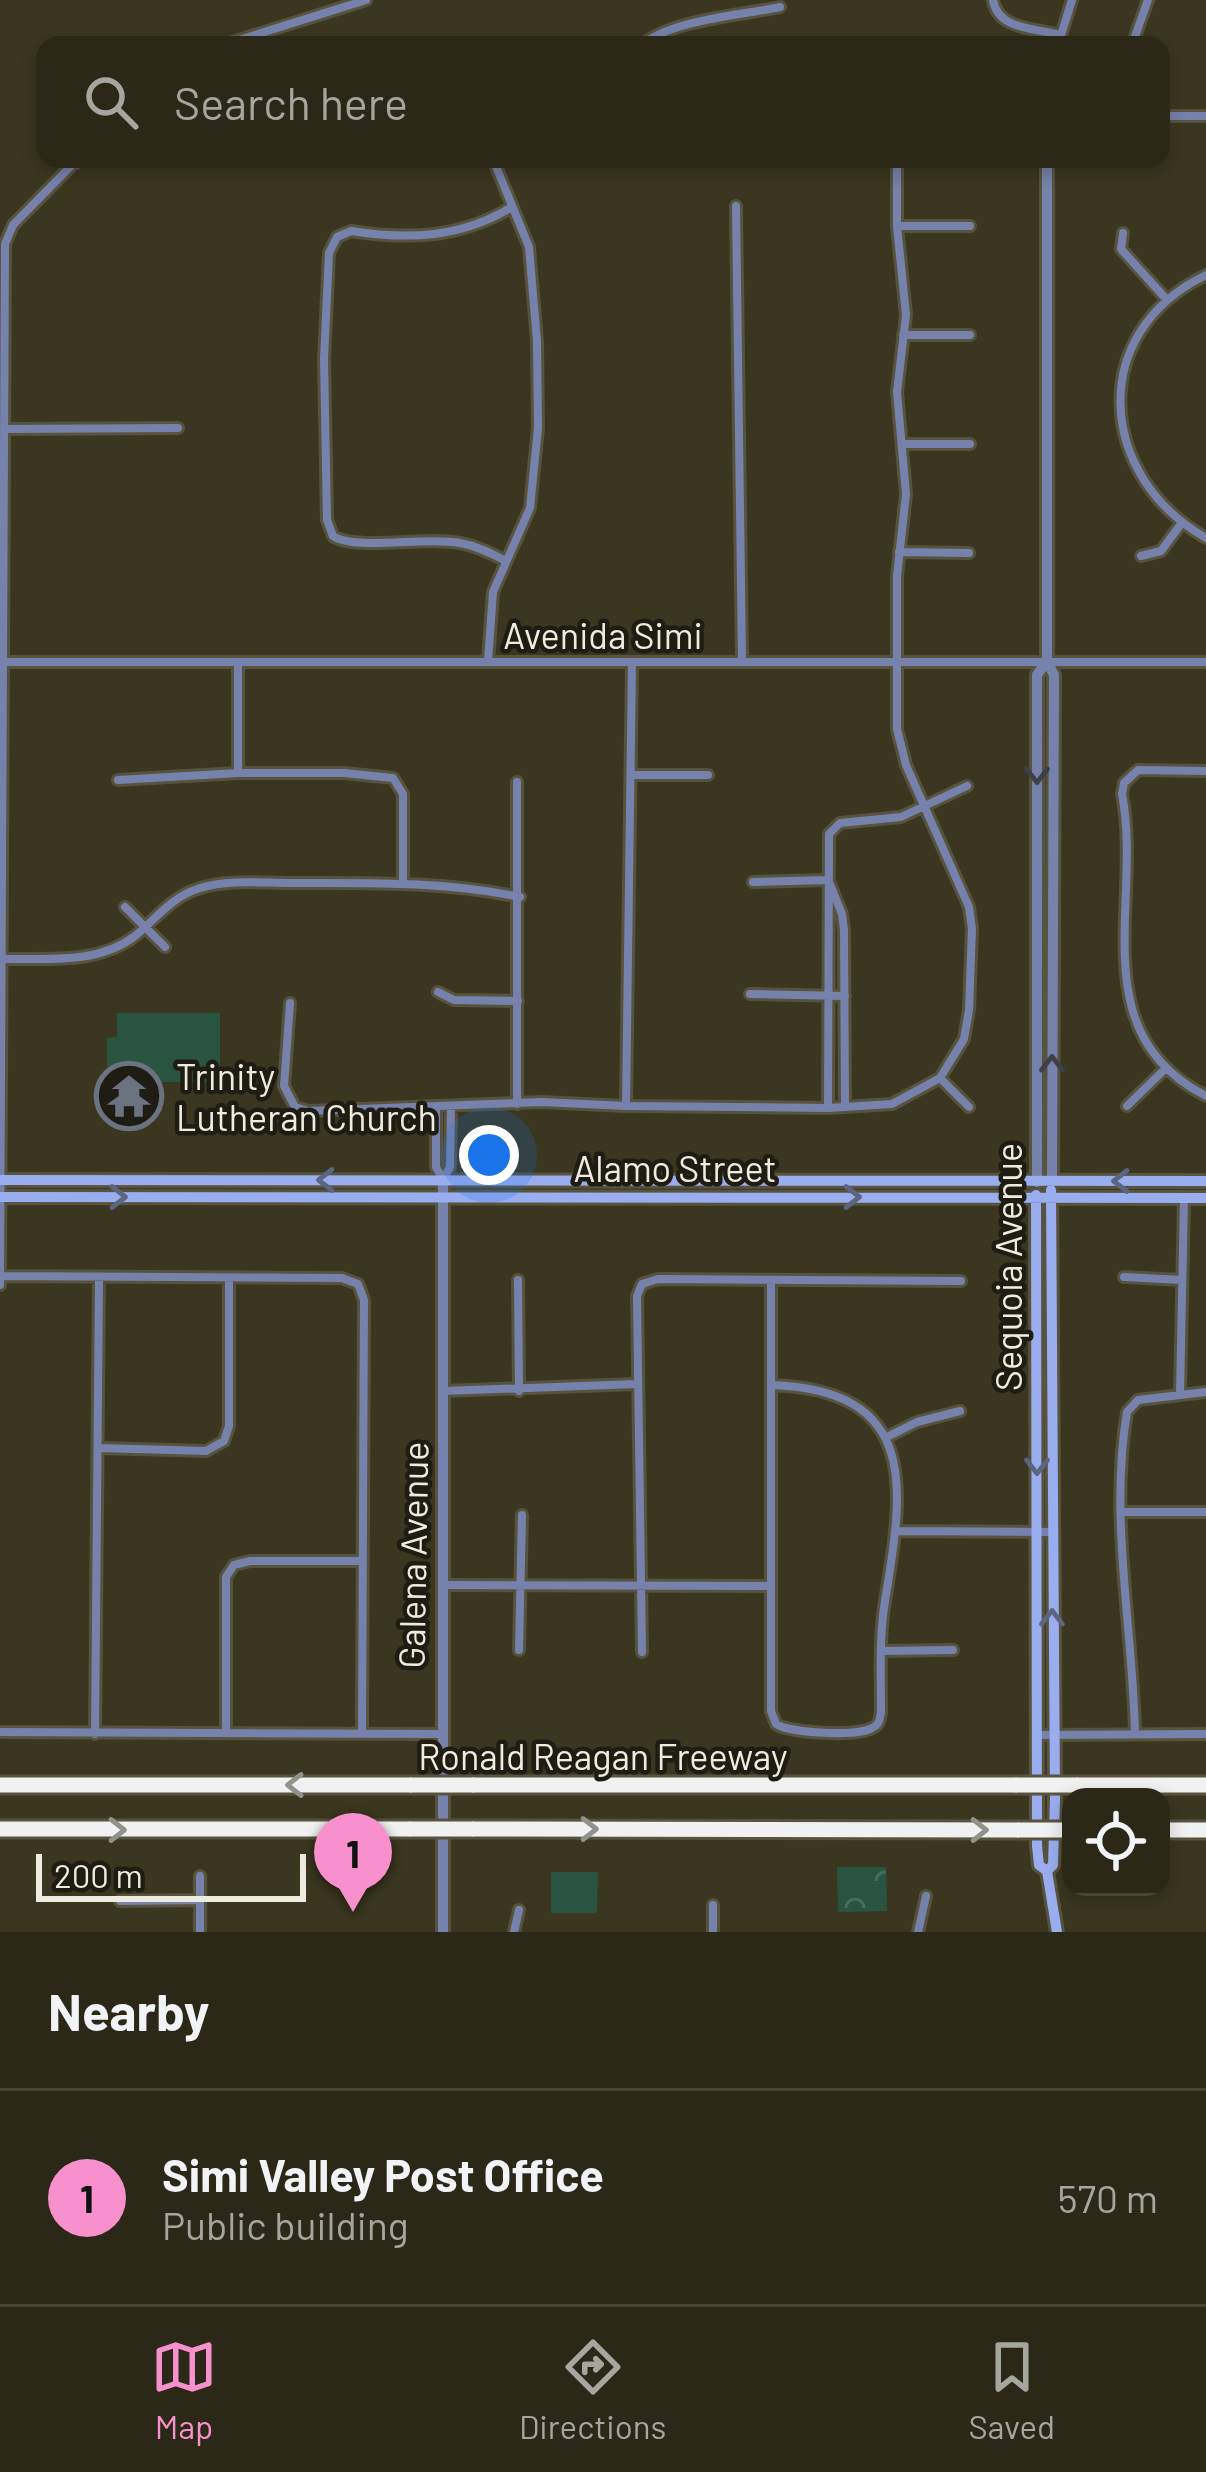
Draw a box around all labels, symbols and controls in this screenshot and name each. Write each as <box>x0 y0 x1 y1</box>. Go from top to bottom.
search box <box>36 36 1170 168</box>
icon: search <box>78 69 144 135</box>
text: Search here <box>174 75 408 129</box>
street label: Avenida Simi <box>503 613 703 656</box>
one-way arrow <box>1024 767 1050 785</box>
place label: Trinity Lutheran Church <box>176 1054 437 1138</box>
one-way arrow <box>1039 1054 1065 1072</box>
temple icon: Trinity Lutheran Church <box>94 1061 164 1131</box>
your location <box>459 1125 519 1185</box>
street label: Sequoia Avenue <box>986 1143 1029 1391</box>
street label: Alamo Street <box>573 1146 777 1189</box>
one-way arrow <box>316 1167 334 1193</box>
one-way arrow <box>1111 1168 1129 1194</box>
one-way arrow <box>110 1184 128 1210</box>
one-way arrow <box>844 1184 862 1210</box>
street label: Galena Avenue <box>389 1441 435 1669</box>
one-way arrow <box>1024 1458 1050 1476</box>
one-way arrow <box>1039 1608 1065 1626</box>
street label: Ronald Reagan Freeway <box>418 1734 788 1777</box>
one-way arrow <box>285 1772 303 1798</box>
map controls <box>1062 1788 1170 1896</box>
button: locate <box>1062 1788 1170 1896</box>
pin: 1 <box>314 1813 392 1912</box>
one-way arrow <box>581 1816 599 1842</box>
one-way arrow <box>109 1817 127 1843</box>
one-way arrow <box>971 1817 989 1843</box>
scale bar <box>36 1848 306 1901</box>
text: 200 m <box>54 1855 143 1895</box>
text: Nearby <box>48 1980 209 2041</box>
text: Simi Valley Post Office <box>162 2147 604 2201</box>
text: 1 <box>80 2174 94 2221</box>
text: 570 m <box>1057 2174 1158 2221</box>
text: Public building <box>162 2201 409 2248</box>
tab: Map <box>151 2334 217 2446</box>
tab: Directions <box>519 2334 666 2446</box>
tab: Saved <box>968 2334 1055 2446</box>

